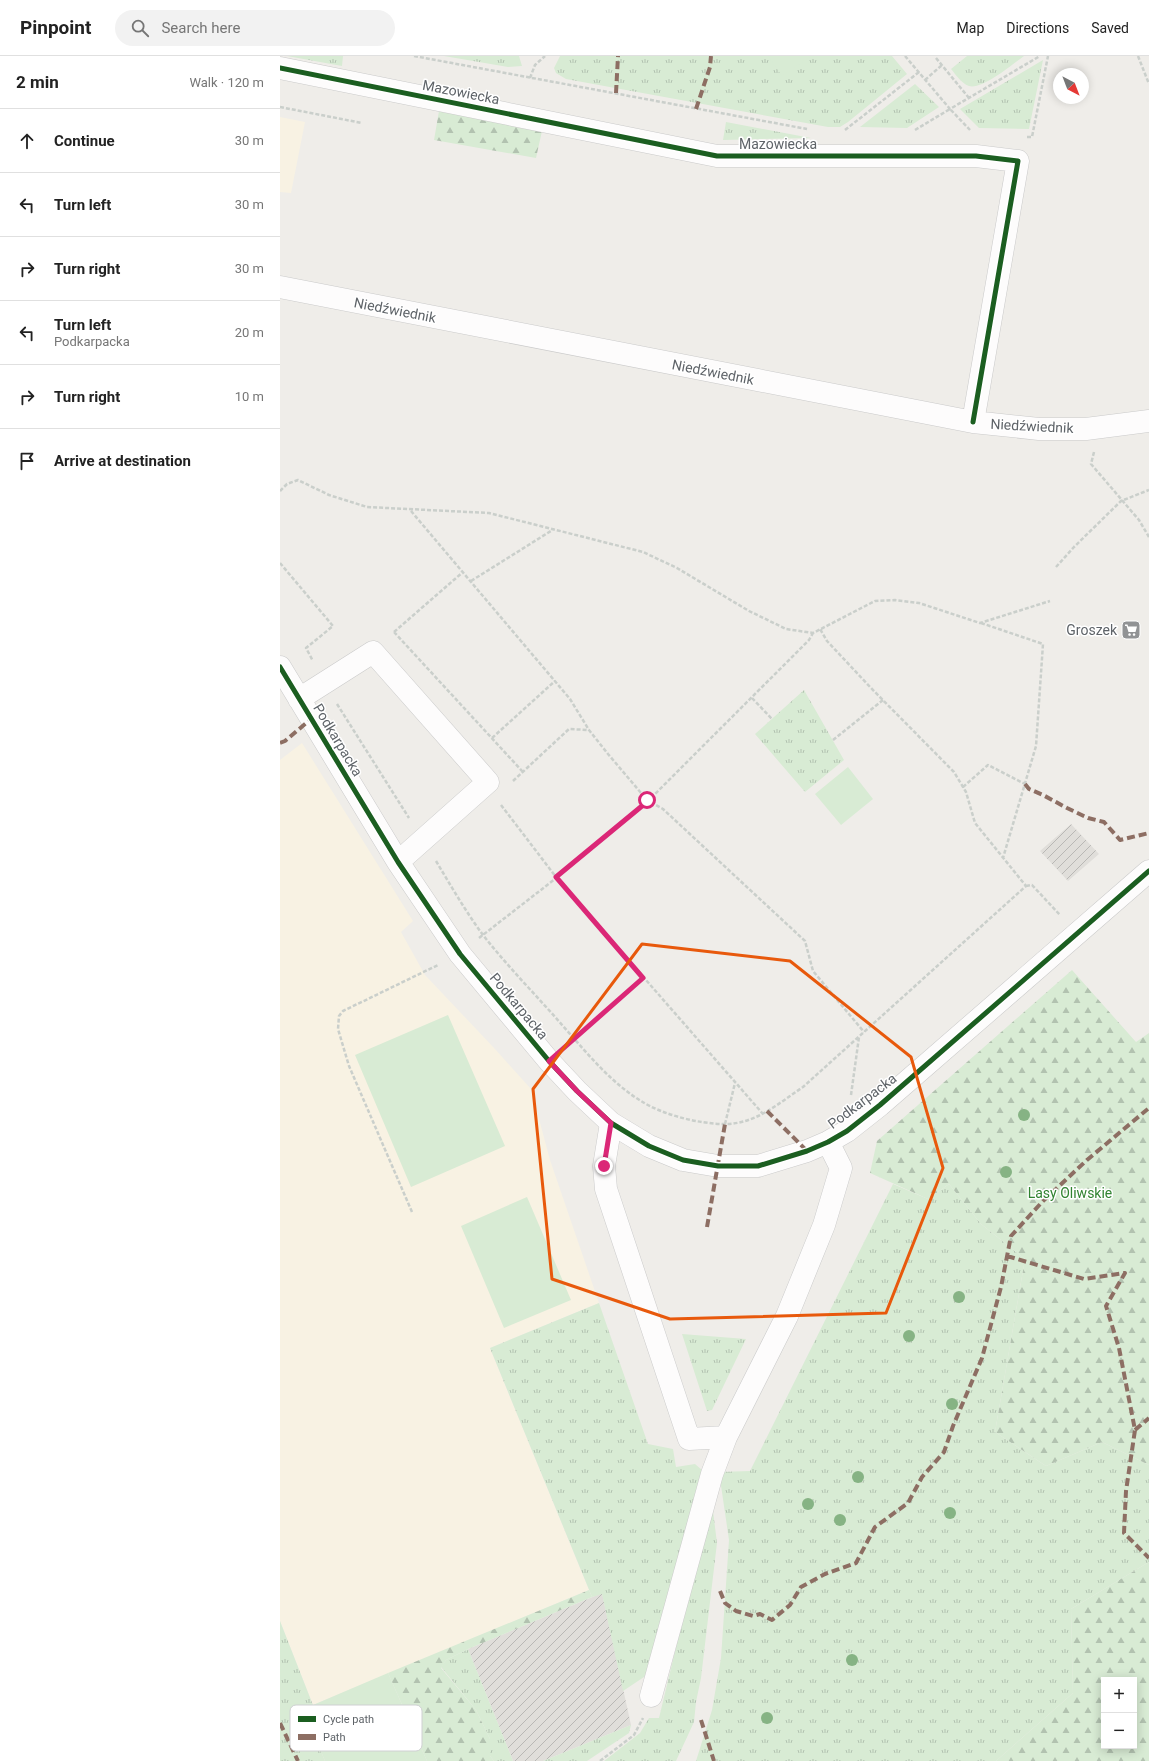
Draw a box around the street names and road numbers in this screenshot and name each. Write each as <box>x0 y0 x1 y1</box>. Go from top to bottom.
street label: Mazowiecka <box>421 77 501 107</box>
street label: Mazowiecka <box>739 136 817 152</box>
street label: Niedźwiednik <box>353 294 438 326</box>
street label: Niedźwiednik <box>671 356 756 388</box>
street label: Niedźwiednik <box>990 416 1075 436</box>
street label: Podkarpacka <box>310 701 366 779</box>
street label: Podkarpacka <box>487 970 551 1042</box>
street label: Podkarpacka <box>825 1070 899 1132</box>

